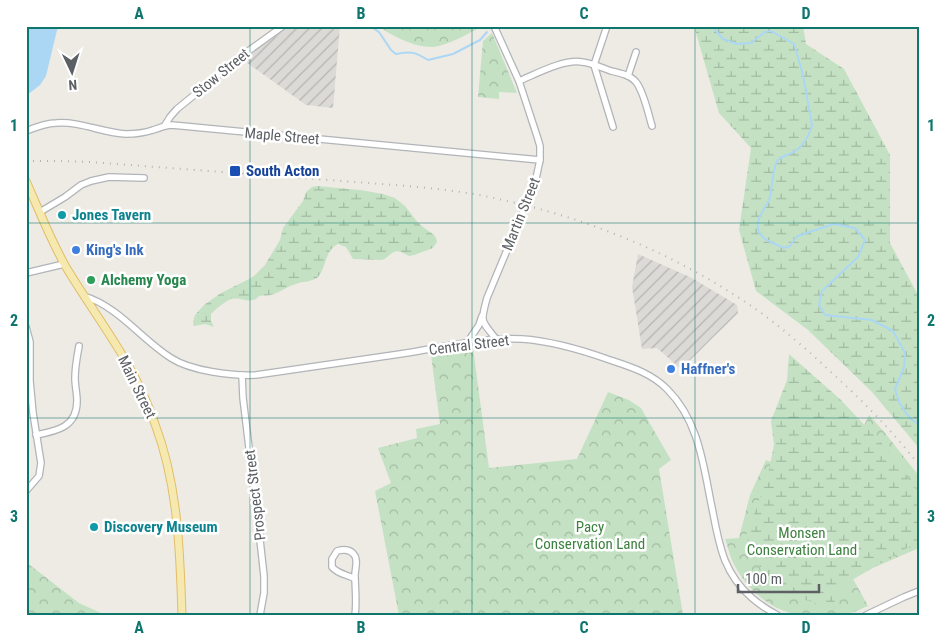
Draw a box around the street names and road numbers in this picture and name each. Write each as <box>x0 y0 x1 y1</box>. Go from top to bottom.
street label: Stow Street <box>189 45 253 101</box>
street label: Maple Street <box>244 124 320 148</box>
street label: Martin Street <box>498 175 544 253</box>
street label: Central Street <box>428 331 510 359</box>
street label: Main Street <box>114 353 160 421</box>
street label: Prospect Street <box>240 448 270 542</box>

